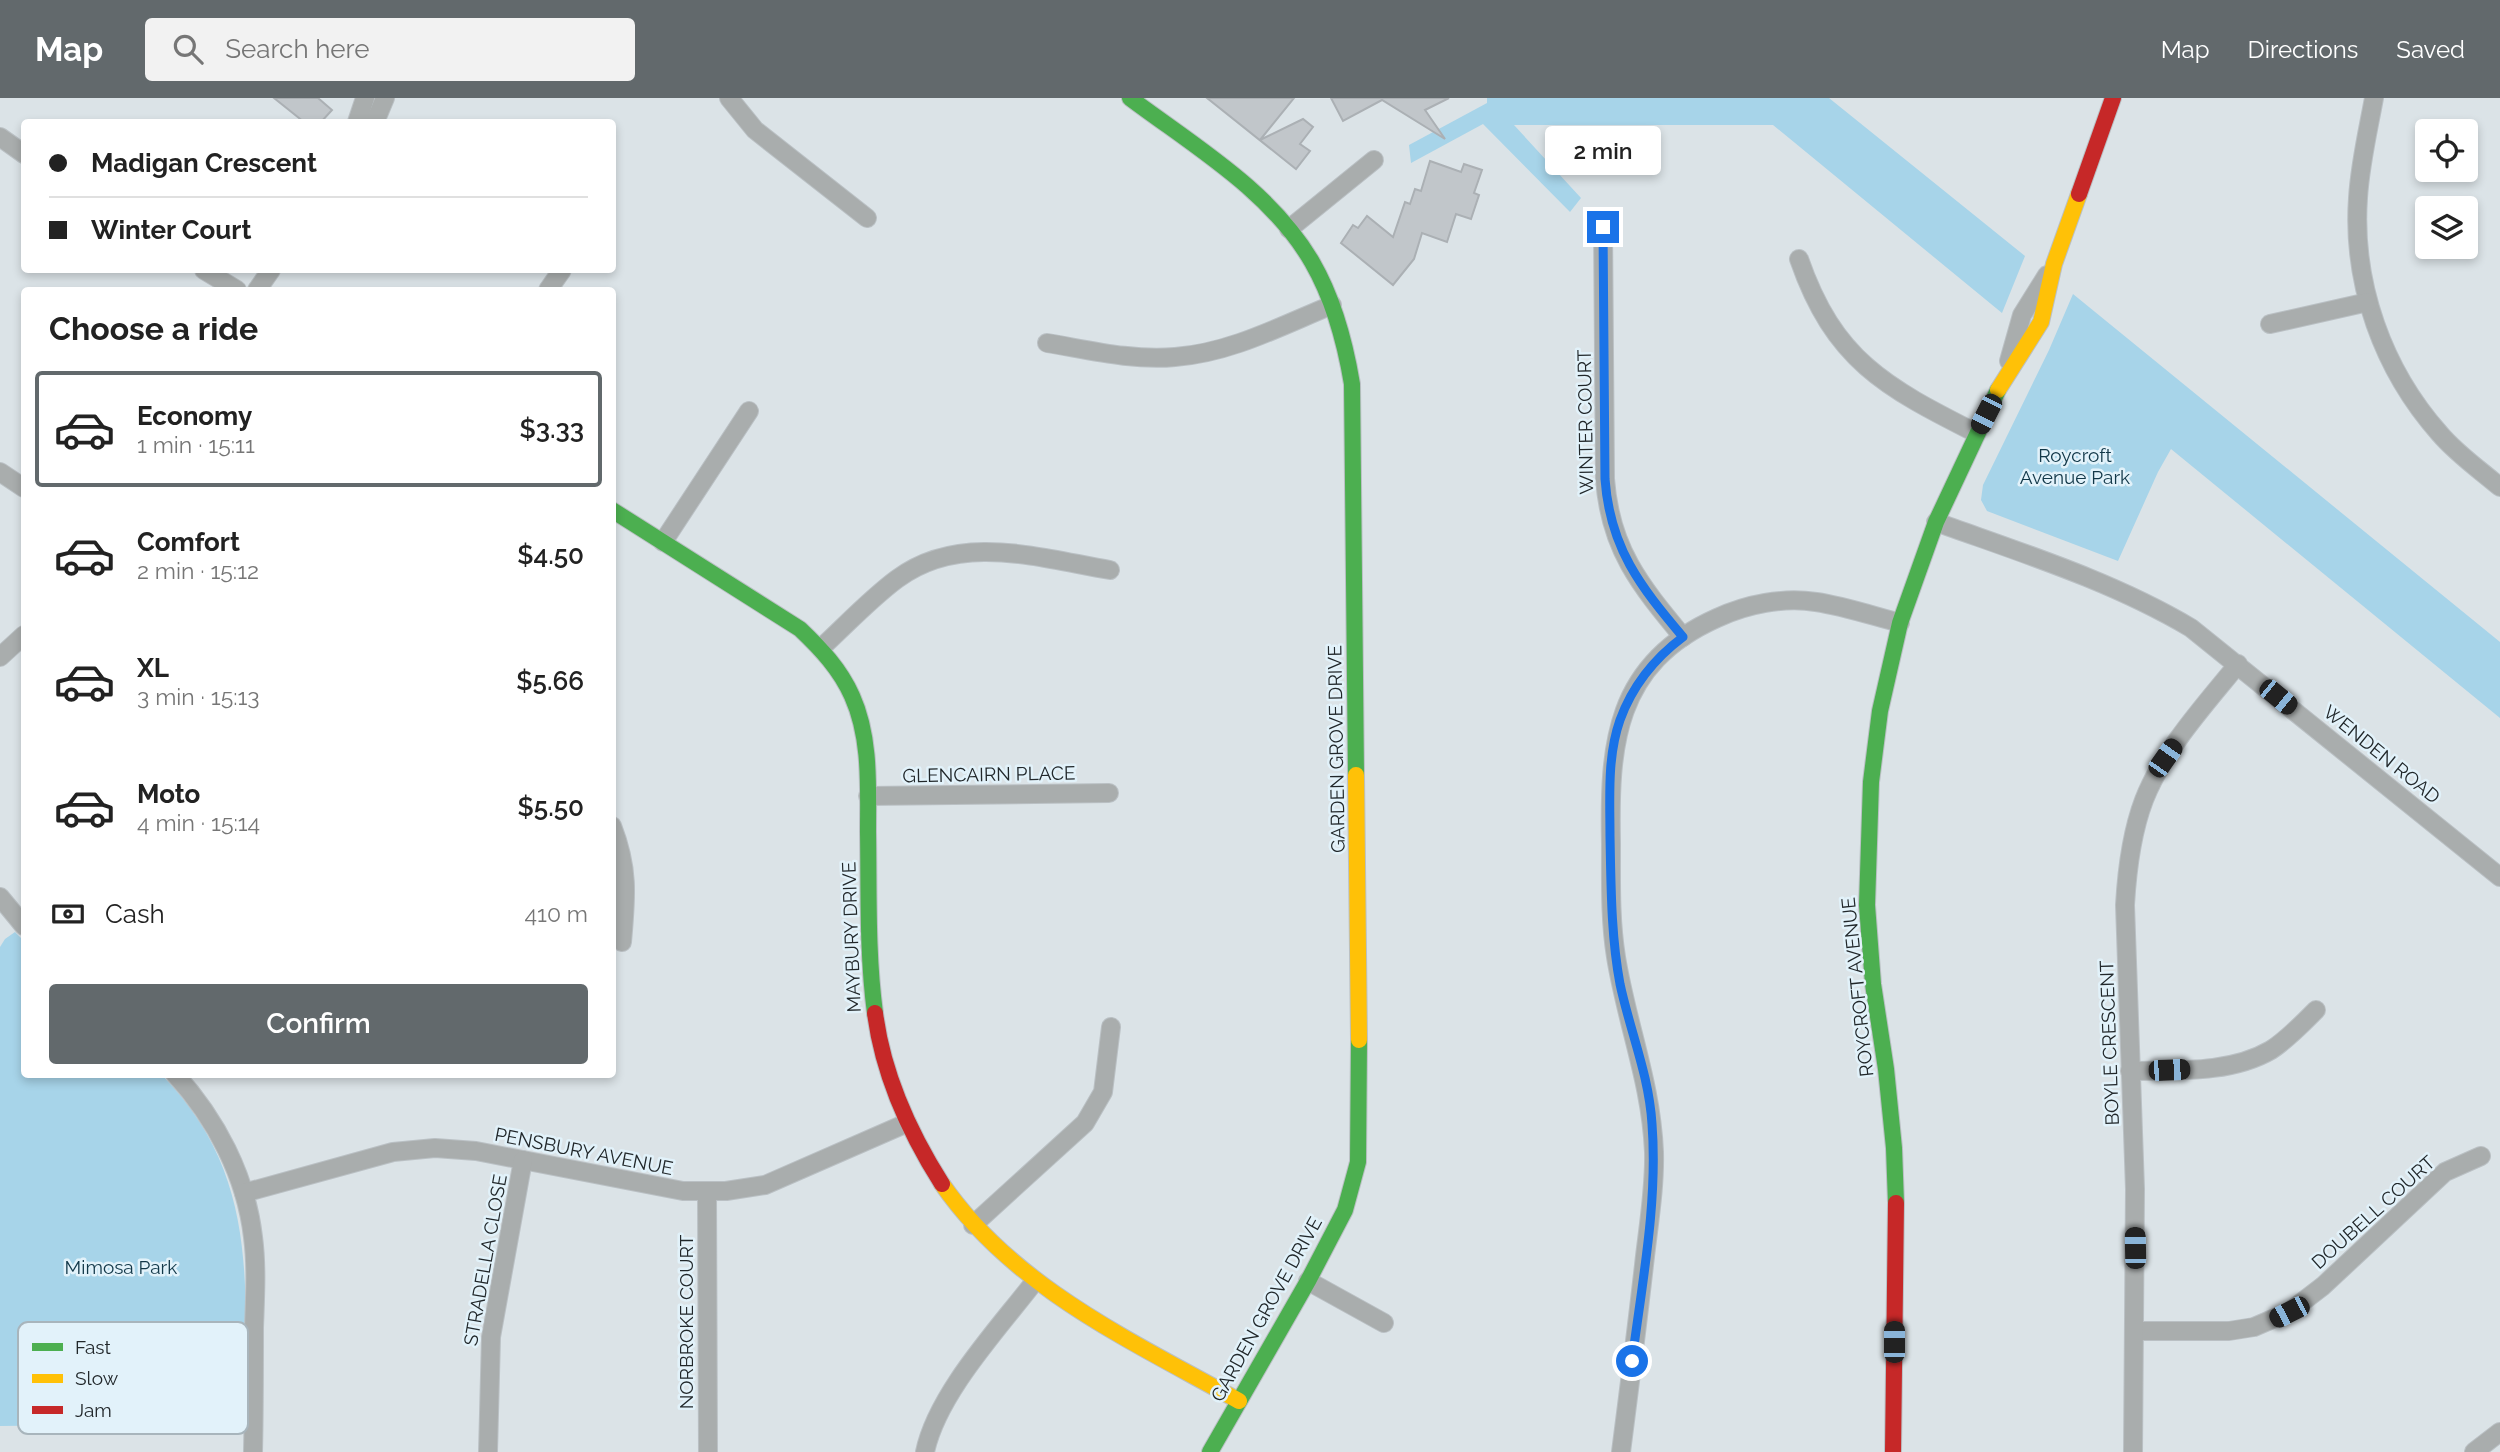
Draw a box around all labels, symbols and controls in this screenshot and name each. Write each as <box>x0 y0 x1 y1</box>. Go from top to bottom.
search box <box>145 18 635 81</box>
text: Map <box>35 30 103 69</box>
icon: search <box>169 30 207 68</box>
text: Search here <box>225 34 370 64</box>
text: Map <box>2161 35 2210 64</box>
text: Directions <box>2248 35 2358 64</box>
text: Saved <box>2396 35 2465 64</box>
map controls <box>2415 119 2478 259</box>
button: locate <box>2415 119 2478 182</box>
callout: 2 min <box>1545 125 1661 174</box>
text: 2 min <box>1574 137 1632 164</box>
text: Madigan Crescent <box>91 148 317 178</box>
button: layers <box>2415 196 2478 259</box>
route end <box>1587 211 1619 243</box>
text: Winter Court <box>91 215 251 245</box>
text: Choose a ride <box>49 310 258 347</box>
street label: WINTER COURT <box>1573 349 1597 495</box>
car <box>1968 391 2005 437</box>
icon: car <box>53 398 116 461</box>
text: Economy <box>137 401 252 431</box>
text: $3.33 <box>519 414 584 444</box>
text: 1 min · 15:11 <box>137 431 255 458</box>
park label: Roycroft Avenue Park <box>2020 444 2130 488</box>
icon: car <box>53 524 116 587</box>
text: Comfort <box>137 527 240 557</box>
text: $4.50 <box>517 540 584 570</box>
text: 2 min · 15:12 <box>137 557 259 584</box>
street label: GARDEN GROVE DRIVE <box>1323 645 1349 853</box>
icon: car <box>53 650 116 713</box>
text: XL <box>137 653 169 683</box>
text: $5.66 <box>516 666 584 696</box>
car <box>2256 676 2301 718</box>
text: 3 min · 15:13 <box>137 683 260 710</box>
street label: WENDEN ROAD <box>2319 700 2445 808</box>
car <box>2145 735 2186 781</box>
street label: GLENCAIRN PLACE <box>902 761 1076 787</box>
icon: car <box>53 776 116 839</box>
text: Moto <box>137 779 200 809</box>
text: $5.50 <box>518 792 584 822</box>
text: 4 min · 15:14 <box>137 809 260 836</box>
street label: MAYBURY DRIVE <box>837 861 865 1013</box>
icon: cash <box>49 895 87 933</box>
street label: ROYCROFT AVENUE <box>1837 896 1877 1078</box>
text: Cash <box>105 899 165 929</box>
text: 410 m <box>525 900 588 927</box>
street label: BOYLE CRESCENT <box>2095 960 2123 1126</box>
button: Confirm <box>49 984 588 1064</box>
car <box>2148 1059 2191 1081</box>
street label: PENSBURY AVENUE <box>493 1123 675 1179</box>
street label: DOUBELL COURT <box>2307 1151 2439 1273</box>
street label: STRADELLA CLOSE <box>459 1173 511 1347</box>
street label: GARDEN GROVE DRIVE <box>1206 1213 1326 1405</box>
car <box>2125 1227 2146 1269</box>
street label: NORBROKE COURT <box>675 1234 697 1409</box>
park label: Mimosa Park <box>65 1256 177 1278</box>
car <box>2266 1293 2313 1331</box>
car <box>1884 1321 1905 1363</box>
legend <box>18 1322 248 1434</box>
text: Fast <box>75 1336 111 1358</box>
route start <box>1616 1345 1648 1377</box>
text: Slow <box>75 1367 119 1389</box>
text: Jam <box>75 1399 112 1421</box>

